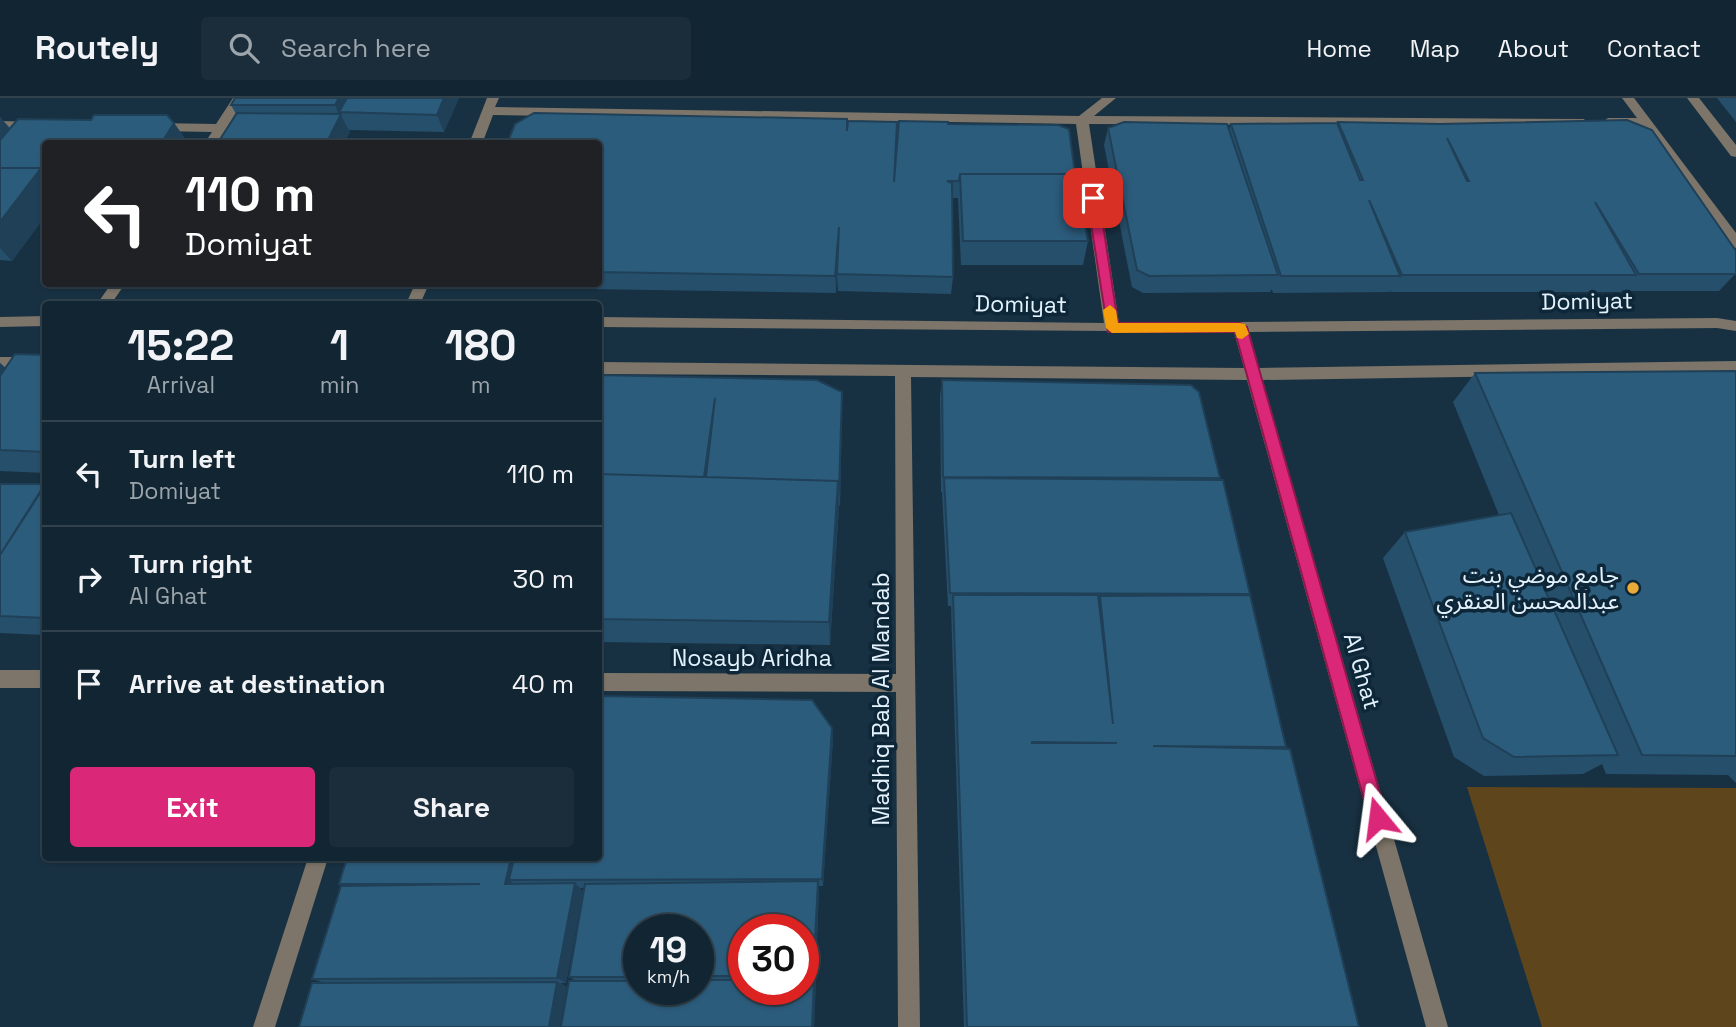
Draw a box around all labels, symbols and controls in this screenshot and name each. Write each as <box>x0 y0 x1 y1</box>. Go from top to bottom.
search box <box>201 17 691 80</box>
text: Routely <box>35 27 159 69</box>
icon: search <box>225 29 263 67</box>
text: Search here <box>281 31 431 65</box>
text: Home <box>1306 33 1372 64</box>
text: Map <box>1410 33 1460 64</box>
text: About <box>1498 33 1569 64</box>
text: Contact <box>1607 33 1701 64</box>
text: 110 m <box>185 163 315 225</box>
icon: left <box>70 168 161 259</box>
pin <box>1063 168 1123 228</box>
icon: arrive <box>1074 179 1112 217</box>
text: Domiyat <box>185 224 313 264</box>
street label: Domiyat <box>1541 285 1633 317</box>
street label: Domiyat <box>975 288 1067 320</box>
text: 15:22 <box>128 319 234 372</box>
text: 1 <box>330 319 349 372</box>
text: 180 <box>445 319 516 372</box>
text: Arrival <box>147 370 215 400</box>
text: min <box>320 370 359 400</box>
text: m <box>471 370 491 400</box>
text: Turn left <box>129 442 236 476</box>
icon: left <box>70 455 108 493</box>
text: 110 m <box>507 457 574 491</box>
text: Domiyat <box>129 476 221 506</box>
text: Turn right <box>129 547 253 581</box>
icon: right <box>70 560 108 598</box>
place label: جامع موضي بنت عبدالمحسن العنقري <box>1436 560 1619 618</box>
text: 30 m <box>513 562 574 596</box>
street label: Madhiq Bab Al Mandab <box>866 572 896 826</box>
marker: جامع موضي بنت عبدالمحسن العنقري <box>1625 580 1641 596</box>
text: Al Ghat <box>129 581 207 611</box>
street label: Al Ghat <box>1337 629 1387 713</box>
street label: Nosayb Aridha <box>672 643 832 673</box>
icon: arrive <box>70 665 108 703</box>
text: Arrive at destination <box>129 667 386 701</box>
text: 40 m <box>512 667 574 701</box>
button: Exit <box>70 767 315 847</box>
button: Share <box>329 767 574 847</box>
position arrow <box>1341 781 1415 855</box>
speed limit sign: 30 <box>728 914 819 1005</box>
text: 19 <box>650 928 687 972</box>
text: km/h <box>647 965 690 988</box>

